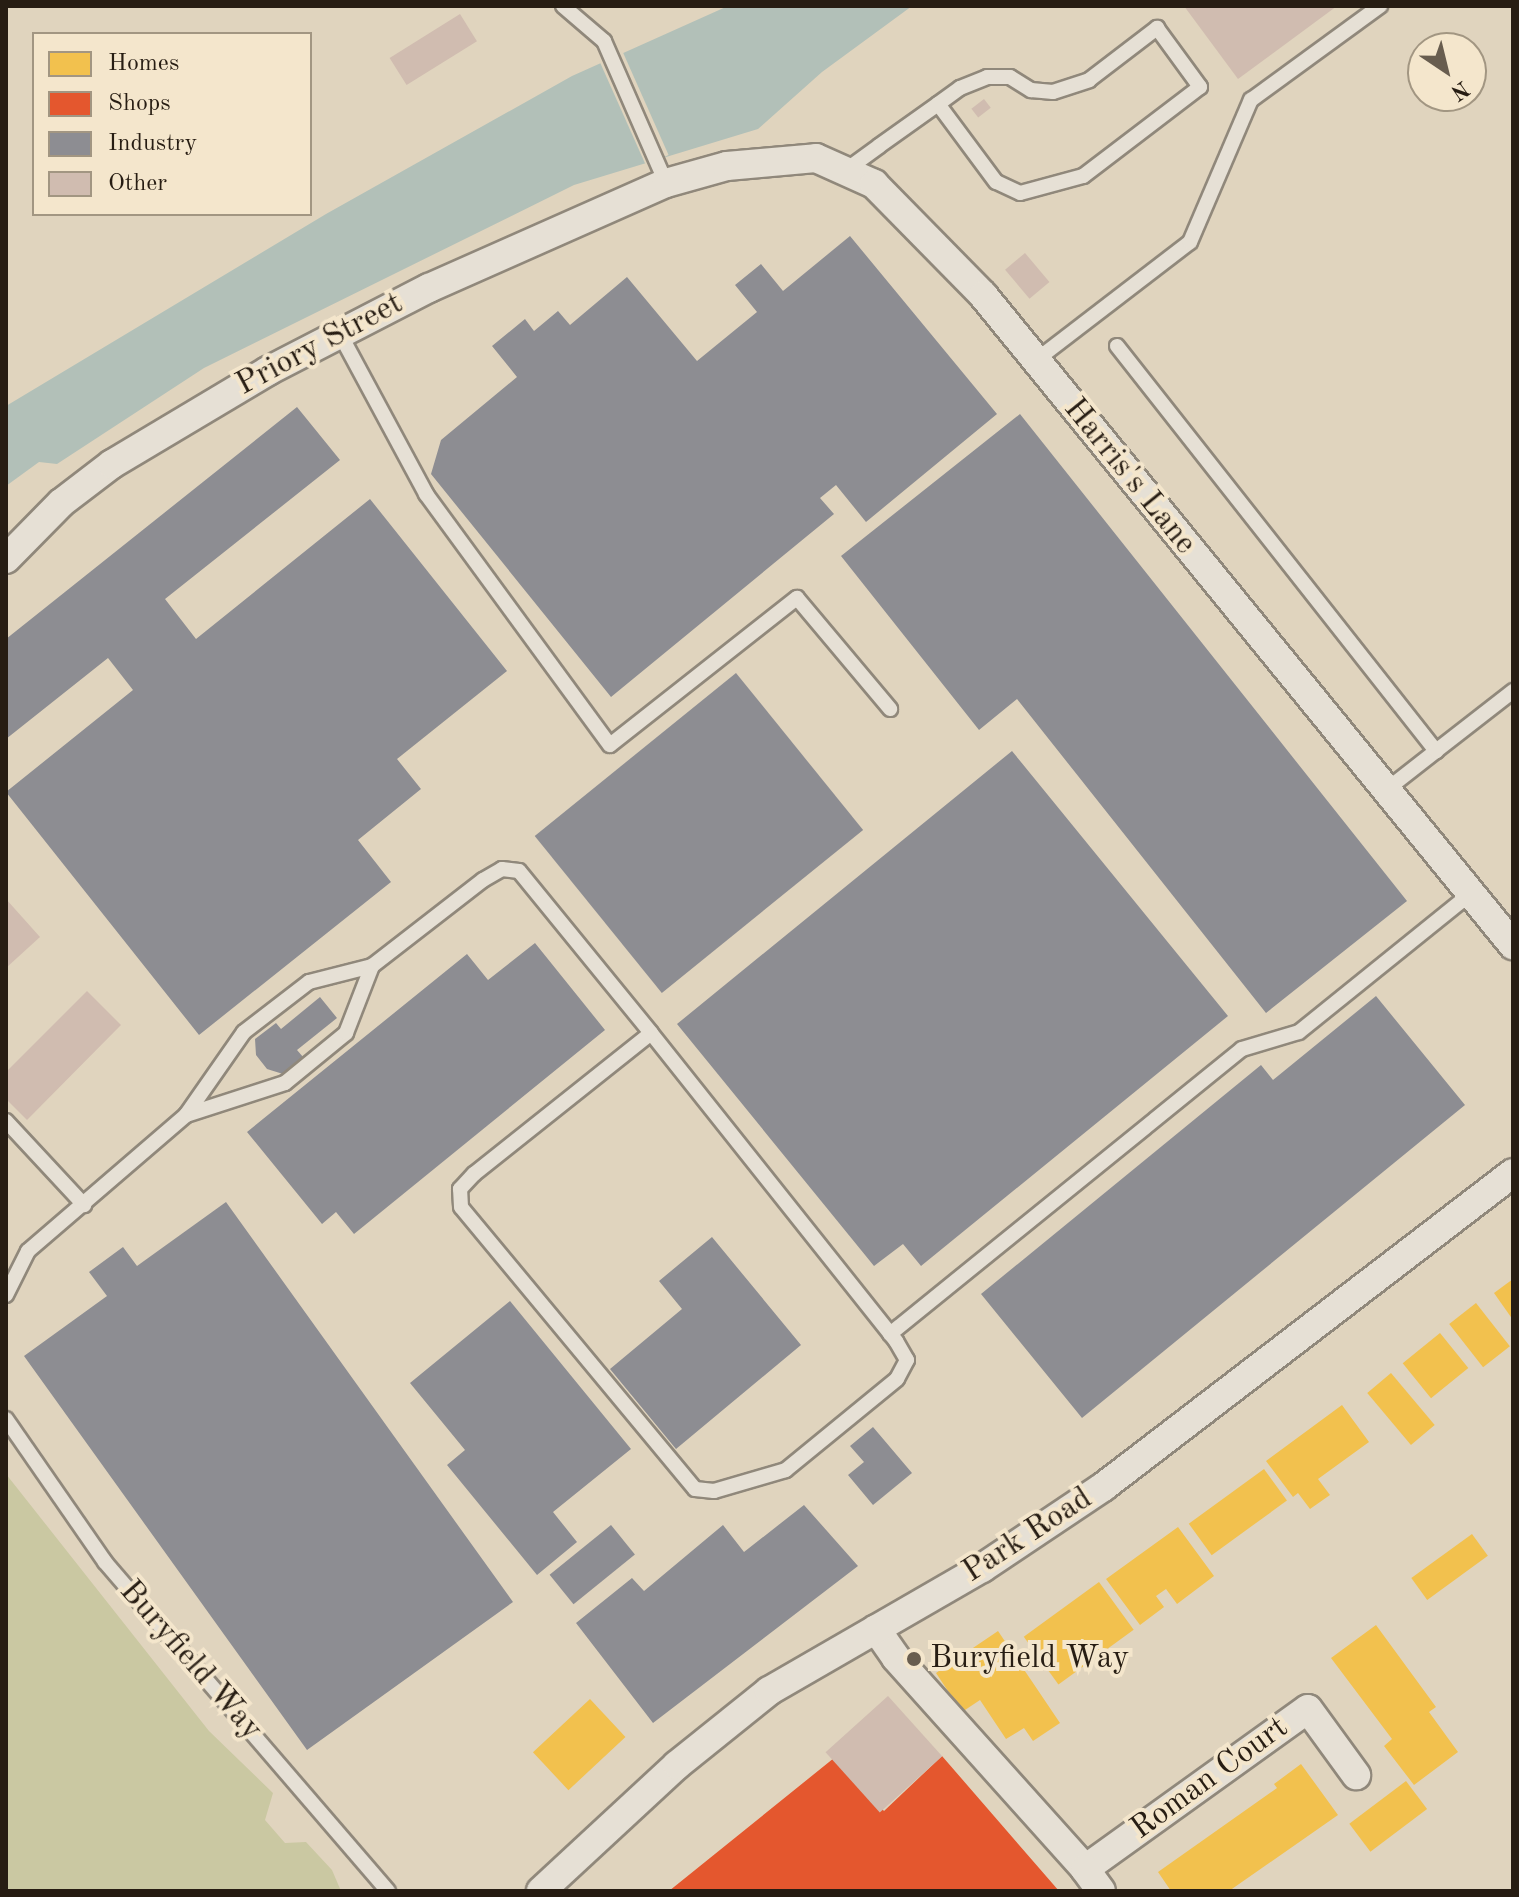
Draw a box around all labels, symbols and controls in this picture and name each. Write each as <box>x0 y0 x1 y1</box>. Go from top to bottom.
legend <box>32 32 312 216</box>
north arrow <box>1407 32 1487 112</box>
text: Homes <box>108 52 179 76</box>
text: N <box>1446 76 1473 104</box>
text: Shops <box>108 92 171 116</box>
text: Industry <box>108 132 197 156</box>
text: Other <box>108 172 167 196</box>
street label: Priory Street <box>230 285 410 405</box>
street label: Harris's Lane <box>1054 391 1204 563</box>
street label: Park Road <box>956 1480 1100 1592</box>
street label: Buryfield Way <box>110 1573 270 1749</box>
place label: Buryfield Way <box>930 1640 1129 1678</box>
marker: Buryfield Way <box>905 1650 923 1668</box>
street label: Roman Court <box>1124 1709 1296 1849</box>

